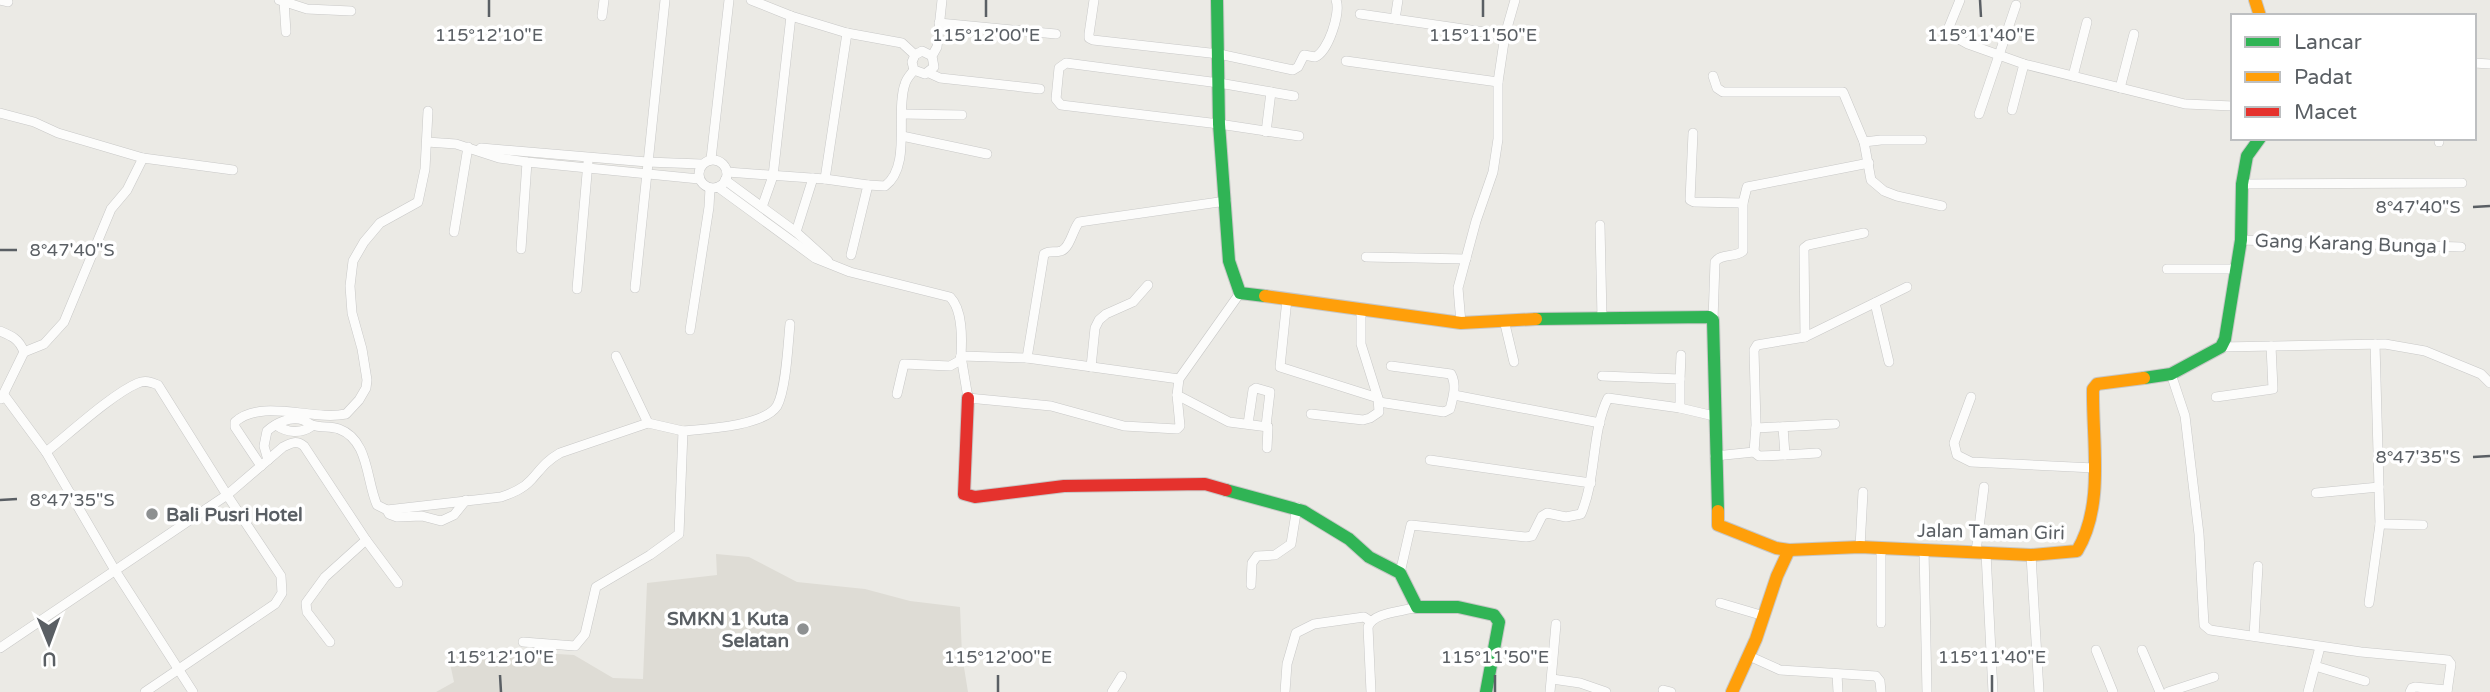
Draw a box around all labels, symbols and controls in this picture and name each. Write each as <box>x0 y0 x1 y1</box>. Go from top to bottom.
legend <box>2231 14 2476 140</box>
text: 115°12'10"E <box>435 24 543 46</box>
text: 115°12'00"E <box>932 24 1040 46</box>
text: 115°11'50"E <box>1429 24 1537 46</box>
text: 115°11'40"E <box>1927 24 2035 46</box>
text: Lancar <box>2294 30 2362 55</box>
text: Padat <box>2294 65 2352 90</box>
text: Macet <box>2294 100 2357 125</box>
text: 8°47'40"S <box>2375 196 2461 218</box>
street label: Gang Karang Bunga I <box>2254 230 2448 258</box>
text: 8°47'40"S <box>29 239 115 261</box>
text: 8°47'35"S <box>2375 446 2461 468</box>
text: 8°47'35"S <box>29 489 115 511</box>
place label: Bali Pusri Hotel <box>166 504 303 526</box>
marker: Bali Pusri Hotel <box>144 506 160 522</box>
street label: Jalan Taman Giri <box>1917 520 2065 544</box>
north arrow <box>14 608 84 678</box>
place label: SMKN 1 Kuta Selatan <box>667 608 789 652</box>
marker: SMKN 1 Kuta Selatan <box>795 621 811 637</box>
text: 115°12'10"E <box>446 646 554 668</box>
text: 115°12'00"E <box>944 646 1052 668</box>
text: 115°11'50"E <box>1441 646 1549 668</box>
text: 115°11'40"E <box>1938 646 2046 668</box>
text: U <box>42 648 57 670</box>

